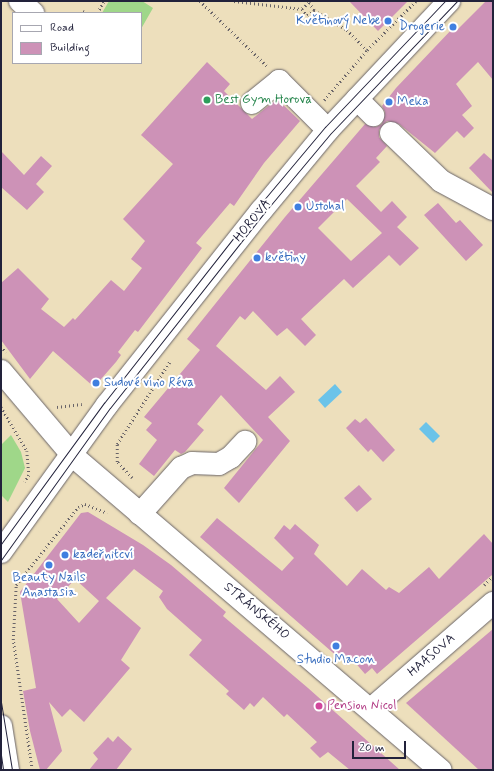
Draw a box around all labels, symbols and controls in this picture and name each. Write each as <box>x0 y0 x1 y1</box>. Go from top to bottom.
legend <box>12 12 142 64</box>
place label: Květinový Nebe <box>296 13 380 29</box>
marker: Květinový Nebe <box>383 16 393 26</box>
place label: Drogerie <box>399 19 445 35</box>
text: Road <box>50 20 74 36</box>
marker: Drogerie <box>448 22 458 32</box>
text: Building <box>50 40 90 56</box>
place label: Best Gym Horova <box>215 92 312 108</box>
place label: Meka <box>397 94 428 110</box>
marker: Best Gym Horova <box>202 95 212 105</box>
marker: Meka <box>384 97 394 107</box>
street label: HOROVA <box>231 196 275 246</box>
place label: Ustohal <box>306 199 344 215</box>
marker: Ustohal <box>293 202 303 212</box>
place label: květiny <box>265 250 306 266</box>
marker: květiny <box>252 253 262 263</box>
place label: Sudové víno Réva <box>104 375 194 391</box>
marker: Sudové víno Réva <box>91 378 101 388</box>
place label: kadeřnitcví <box>73 547 134 563</box>
marker: kadeřnitcví <box>60 550 70 560</box>
marker: Beauty Nails Anastasia <box>44 560 54 570</box>
place label: Beauty Nails Anastasia <box>13 571 85 602</box>
street label: STRÁNSKÉHO <box>220 580 292 644</box>
street label: HAASOVA <box>405 631 459 681</box>
marker: Studio Macon <box>331 641 341 651</box>
place label: Studio Macon <box>298 652 374 668</box>
place label: Pension Nicol <box>327 698 396 714</box>
marker: Pension Nicol <box>314 701 324 711</box>
scale bar <box>354 733 408 759</box>
text: 20 m <box>359 740 385 756</box>

